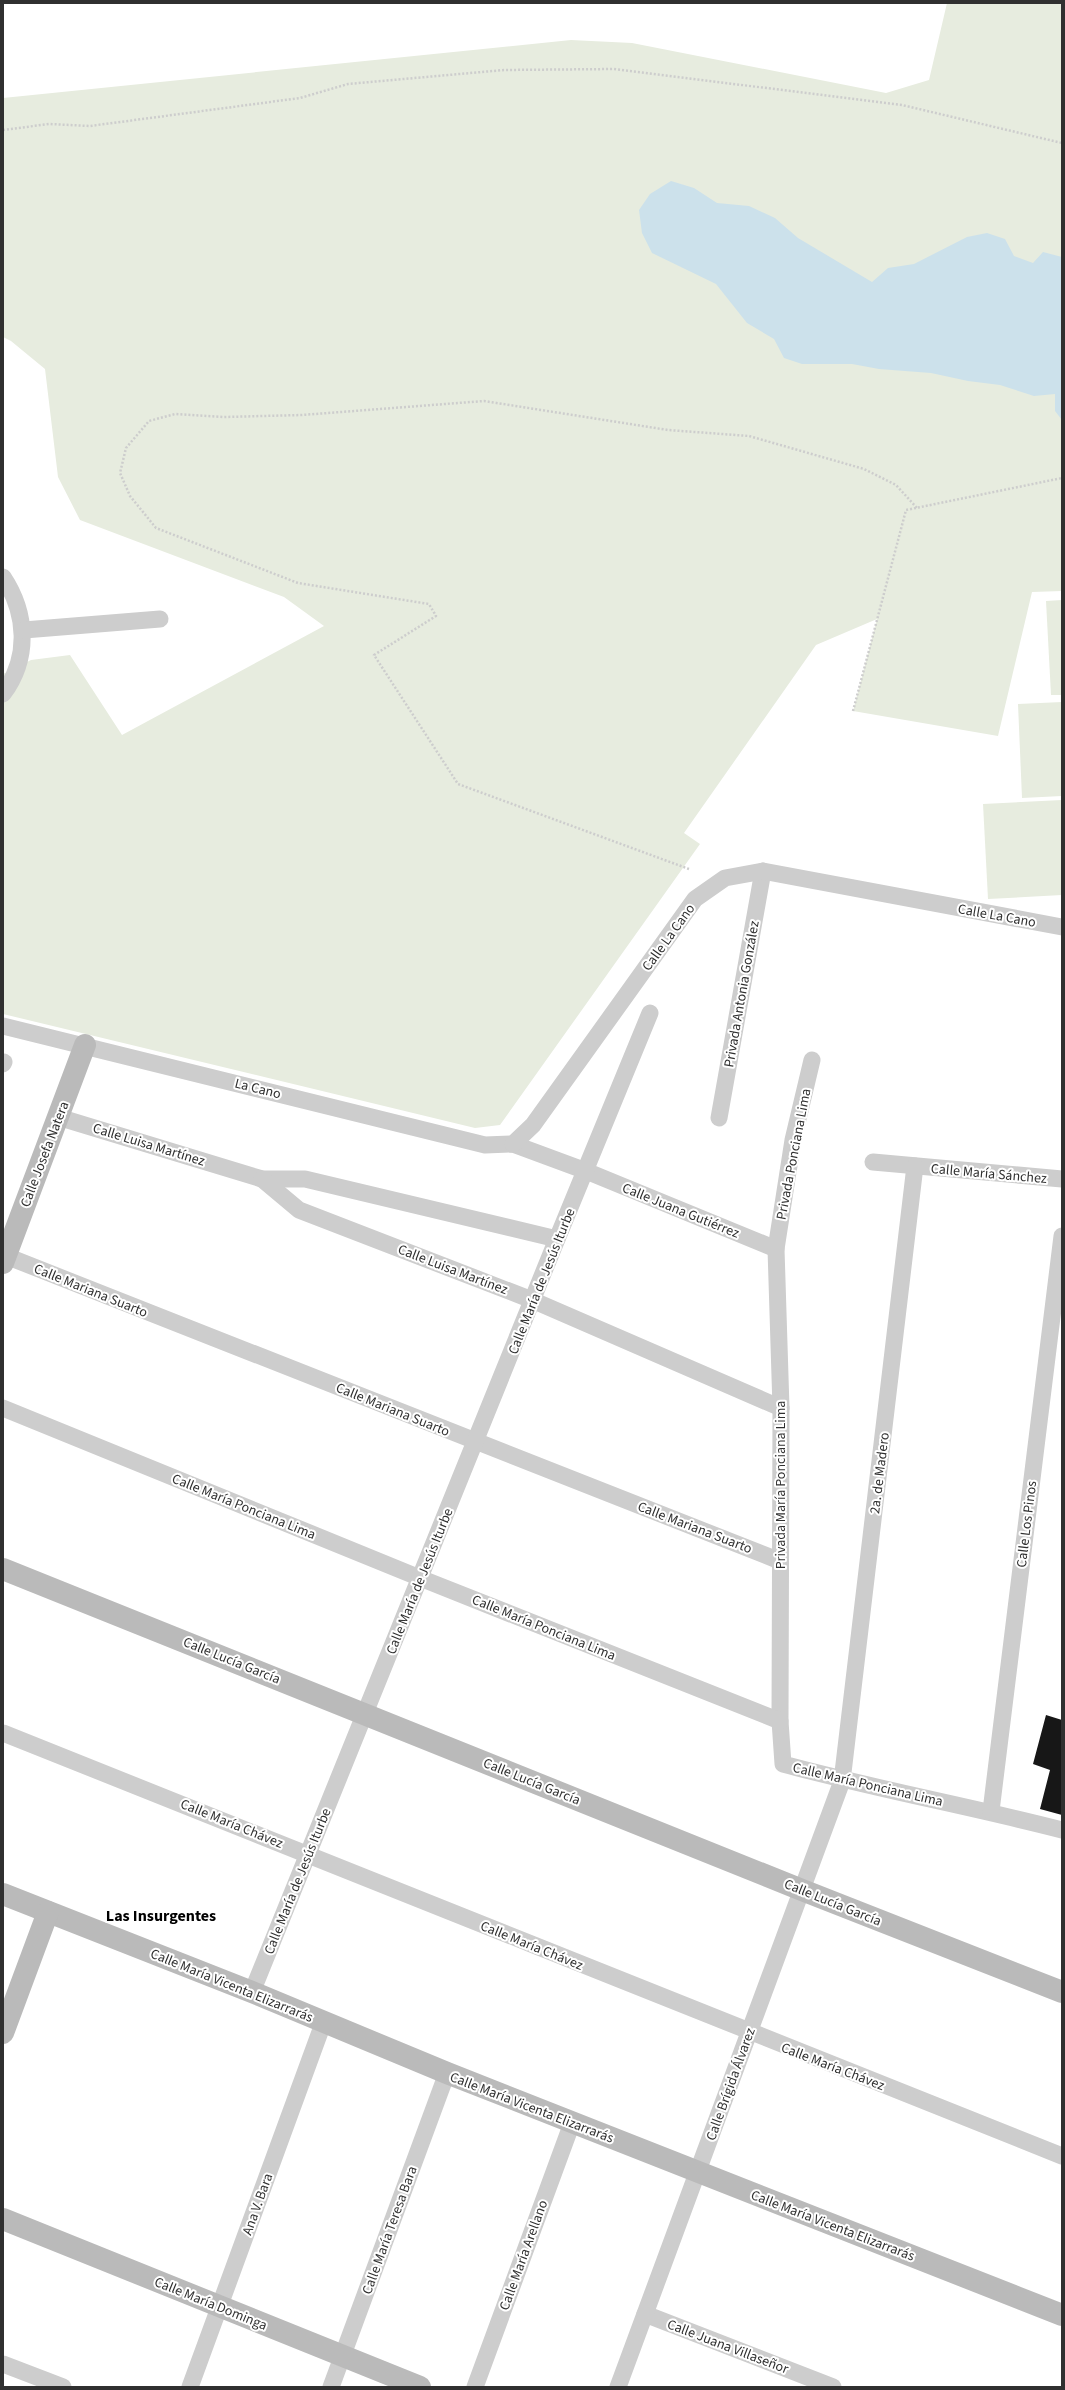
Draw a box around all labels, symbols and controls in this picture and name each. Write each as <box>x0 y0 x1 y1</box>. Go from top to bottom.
street label: Calle La Cano <box>956 899 1037 933</box>
street label: Calle La Cano <box>638 900 700 975</box>
street label: Privada Antonia González <box>719 919 765 1069</box>
street label: La Cano <box>233 1074 283 1104</box>
street label: Privada Ponciana Lima <box>771 1087 817 1222</box>
street label: Calle Josefa Natera <box>16 1099 74 1210</box>
street label: Calle Luisa Martínez <box>90 1118 207 1172</box>
street label: Calle María Sánchez <box>930 1159 1048 1189</box>
street label: Calle Juana Gutiérrez <box>619 1178 742 1244</box>
street label: Calle María de Jesús Iturbe <box>503 1205 580 1358</box>
street label: Calle Luisa Martínez <box>395 1240 511 1300</box>
street label: Calle Mariana Suarto <box>31 1259 151 1323</box>
street label: Calle Mariana Suarto <box>333 1378 453 1442</box>
street label: Privada María Ponciana Lima <box>771 1401 791 1569</box>
street label: 2a. de Madero <box>865 1431 895 1515</box>
street label: Calle María Ponciana Lima <box>169 1469 319 1545</box>
street label: Calle Los Pinos <box>1012 1479 1042 1569</box>
street label: Calle Mariana Suarto <box>634 1497 755 1559</box>
street label: Calle María de Jesús Iturbe <box>381 1505 458 1658</box>
street label: Calle María Ponciana Lima <box>469 1590 619 1666</box>
street label: Calle Lucía García <box>180 1632 283 1690</box>
street label: Calle Lucía García <box>480 1753 583 1811</box>
street label: Calle María Ponciana Lima <box>791 1758 945 1812</box>
street label: Calle María Chávez <box>177 1794 286 1854</box>
street label: Calle María de Jesús Iturbe <box>259 1805 336 1958</box>
street label: Calle Lucía García <box>781 1874 884 1932</box>
district label: Las Insurgentes <box>106 1905 216 1927</box>
street label: Calle María Chávez <box>477 1916 586 1976</box>
street label: Calle María Vicenta Elizarrarás <box>147 1944 316 2028</box>
street label: Calle Brígida Álvarez <box>701 2025 761 2144</box>
street label: Calle María Chávez <box>778 2038 887 2096</box>
street label: Calle María Vicenta Elizarrarás <box>447 2067 617 2148</box>
street label: Calle María Teresa Bara <box>357 2163 422 2297</box>
street label: Ana V. Bara <box>237 2171 278 2238</box>
street label: Calle María Vicenta Elizarrarás <box>748 2185 918 2266</box>
street label: Calle María Arellano <box>495 2197 553 2313</box>
street label: Calle María Dominga <box>151 2272 270 2336</box>
street label: Calle Juana Villaseñor <box>664 2315 791 2379</box>

